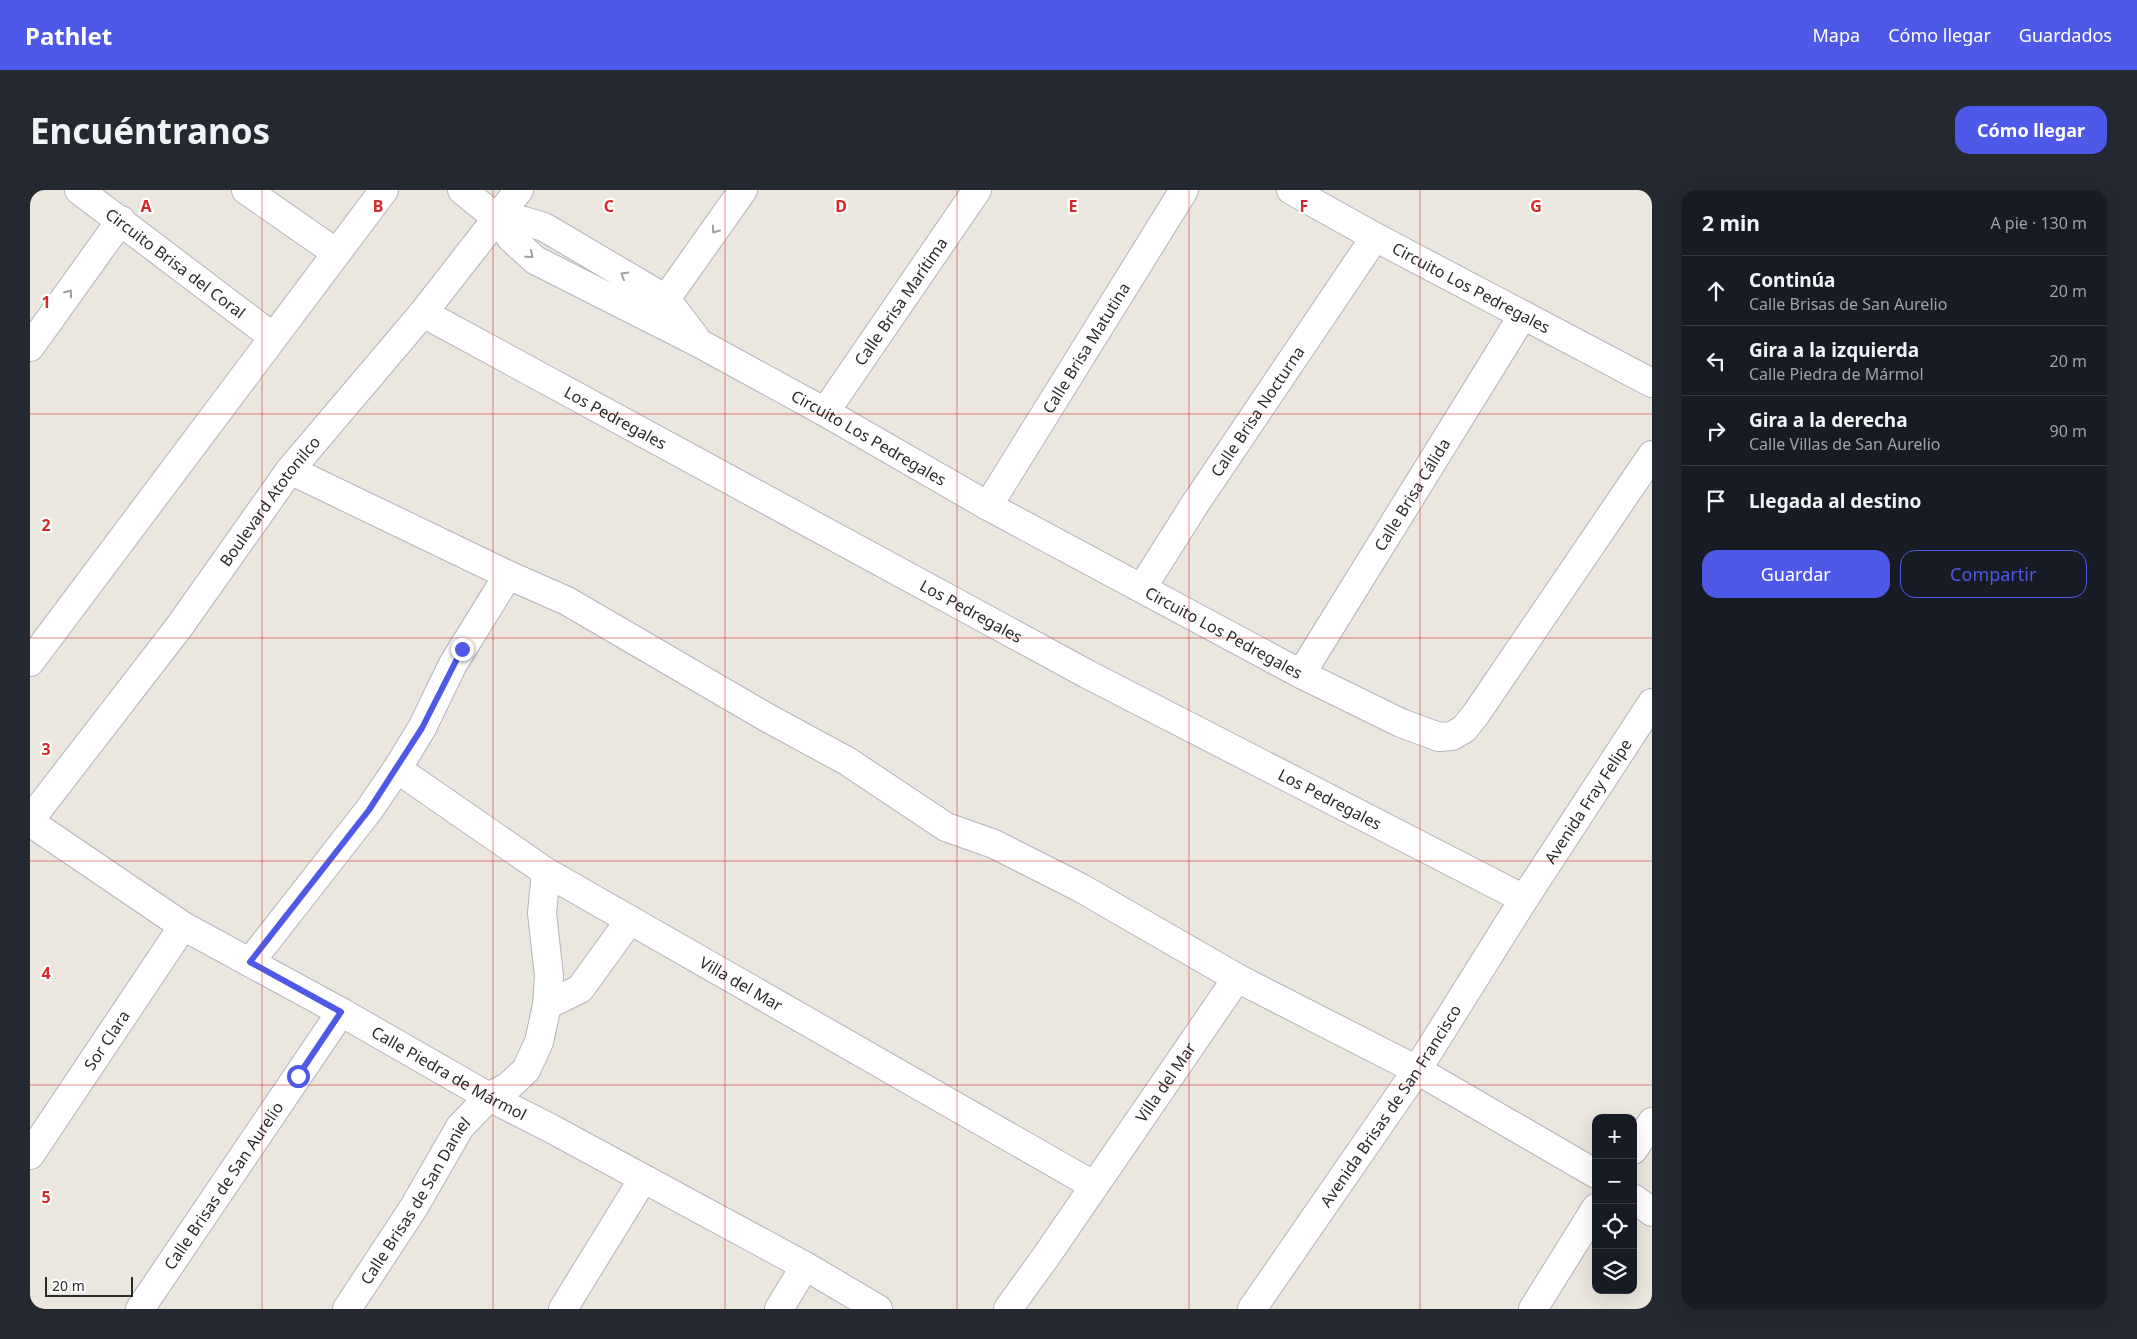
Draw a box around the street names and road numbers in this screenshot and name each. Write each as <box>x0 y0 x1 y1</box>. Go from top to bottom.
street label: Circuito Brisa del Coral <box>101 203 250 323</box>
street label: Calle Brisa Marítima <box>849 233 952 370</box>
street label: Circuito Los Pedregales <box>1388 237 1554 338</box>
street label: Calle Brisa Matutina <box>1037 278 1135 418</box>
street label: Calle Brisa Nocturna <box>1205 342 1309 481</box>
street label: Los Pedregales <box>560 381 671 454</box>
street label: Circuito Los Pedregales <box>787 385 950 491</box>
street label: Boulevard Atotonilco <box>214 431 325 571</box>
street label: Calle Brisa Cálida <box>1369 434 1455 555</box>
street label: Los Pedregales <box>916 574 1026 648</box>
street label: Circuito Los Pedregales <box>1141 581 1306 684</box>
street label: Avenida Fray Felipe <box>1539 734 1637 868</box>
street label: Los Pedregales <box>1274 763 1385 835</box>
street label: Villa del Mar <box>696 951 787 1016</box>
street label: Avenida Brisas de San Francisco <box>1315 1000 1466 1211</box>
street label: Sor Clara <box>79 1006 135 1075</box>
street label: Calle Piedra de Mármol <box>367 1021 530 1125</box>
street label: Villa del Mar <box>1130 1038 1201 1127</box>
street label: Calle Brisas de San Aurelio <box>159 1097 288 1274</box>
street label: Calle Brisas de San Daniel <box>355 1112 475 1289</box>

